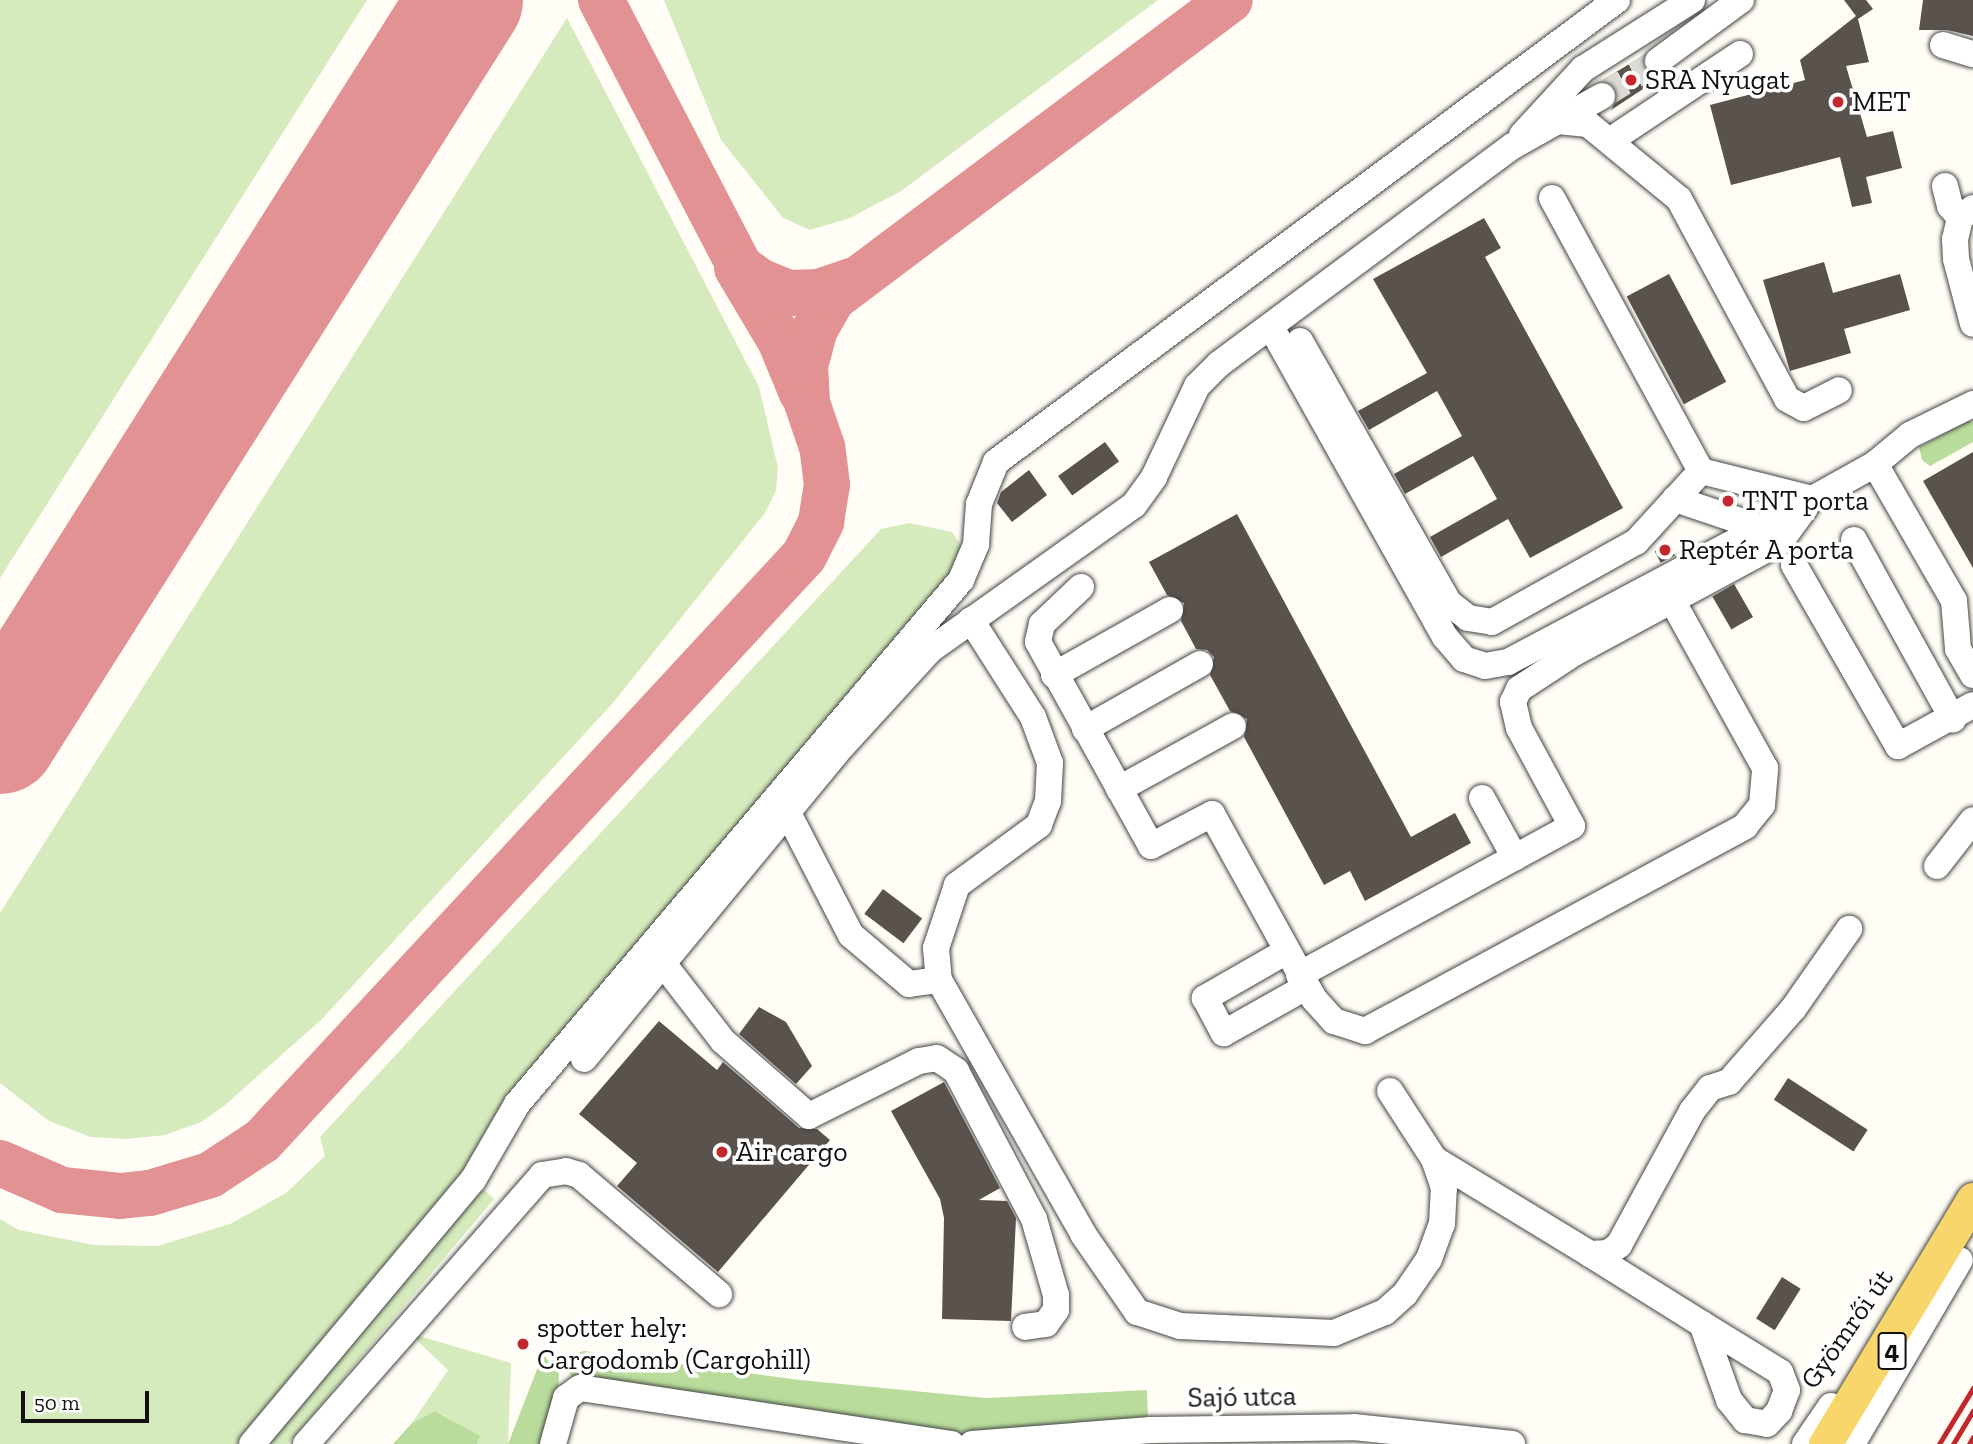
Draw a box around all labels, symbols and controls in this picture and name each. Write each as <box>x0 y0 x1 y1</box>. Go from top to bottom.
place label: SRA Nyugat <box>1645 63 1791 97</box>
marker: SRA Nyugat <box>1623 72 1639 88</box>
place label: MET <box>1852 85 1911 119</box>
marker: MET <box>1830 94 1846 110</box>
place label: TNT porta <box>1742 484 1869 518</box>
marker: TNT porta <box>1720 493 1736 509</box>
place label: Reptér A porta <box>1679 533 1856 567</box>
marker: Reptér A porta <box>1657 542 1673 558</box>
place label: Air cargo <box>736 1135 848 1169</box>
marker: Air cargo <box>714 1144 730 1160</box>
street label: Gyömrői út <box>1794 1263 1900 1395</box>
place label: spotter hely: Cargodomb (Cargohill) <box>537 1311 811 1377</box>
road number: 4 <box>1876 1328 1908 1374</box>
marker: spotter hely: Cargodomb (Cargohill) <box>515 1336 531 1352</box>
scale bar <box>24 1378 152 1422</box>
street label: Sajó utca <box>1187 1379 1297 1415</box>
text: 50 m <box>34 1390 80 1415</box>

